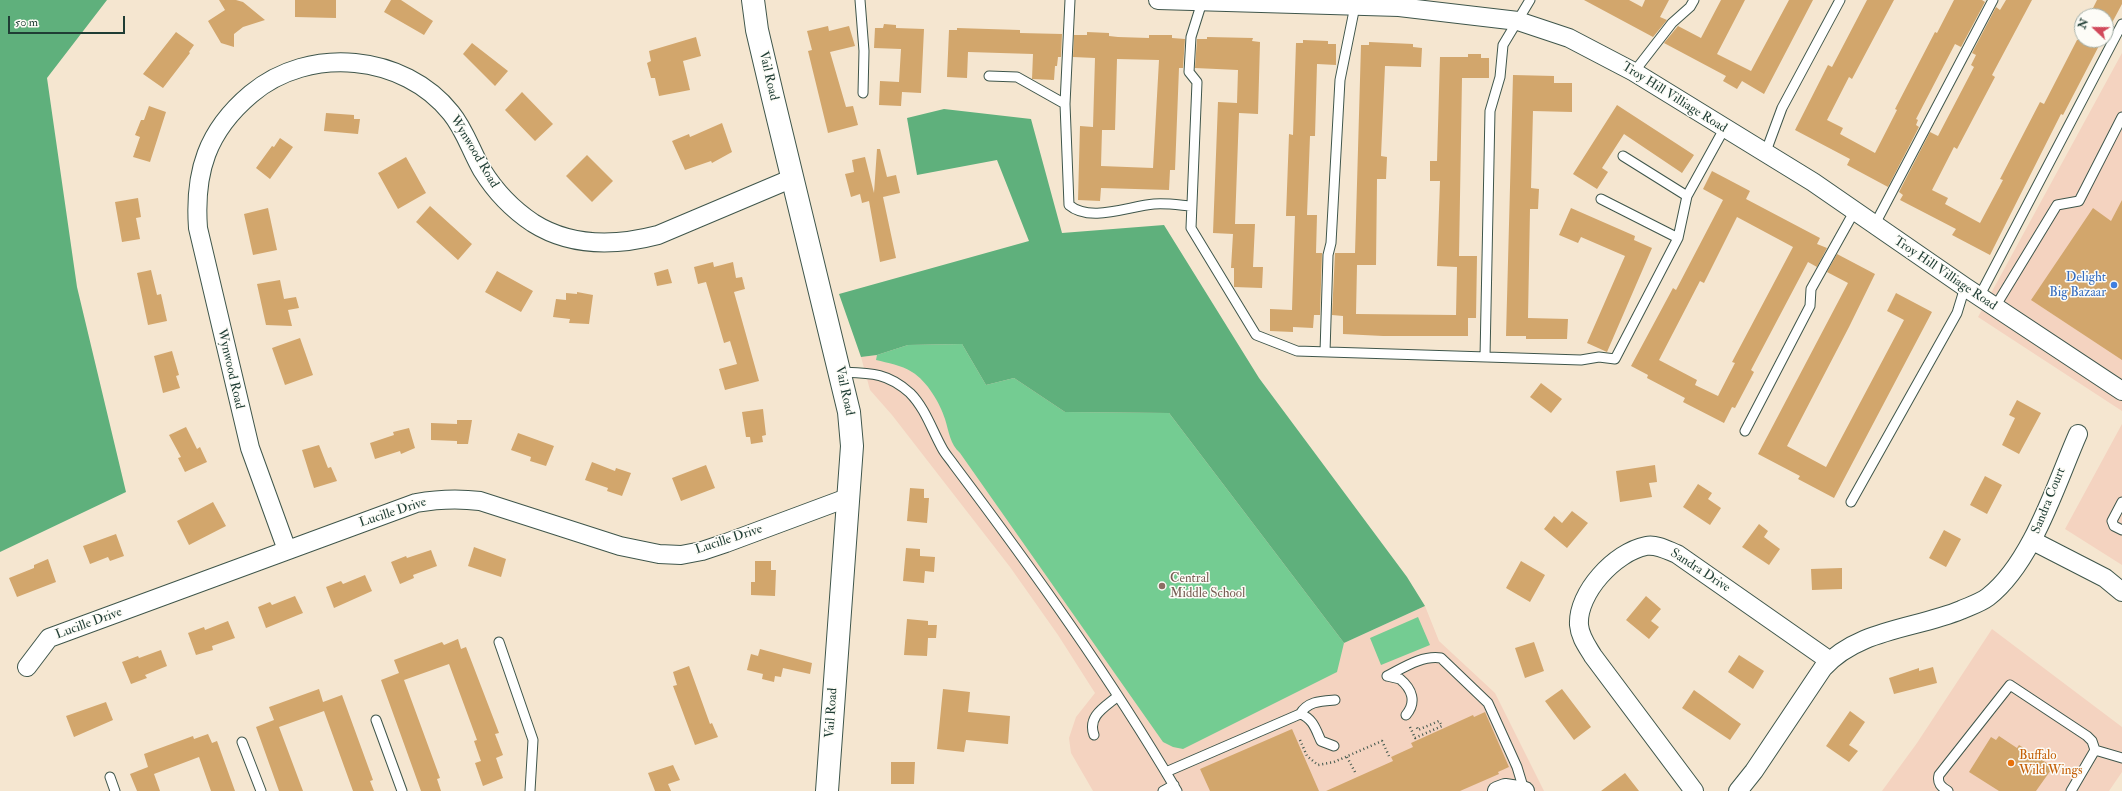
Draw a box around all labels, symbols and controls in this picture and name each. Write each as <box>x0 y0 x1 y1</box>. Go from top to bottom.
scale bar <box>10 8 127 34</box>
north arrow <box>2074 8 2114 48</box>
text: 50 m <box>15 15 38 30</box>
text: N <box>2075 17 2091 31</box>
street label: Vail Road <box>755 50 781 102</box>
street label: Troy Hill Villiage Road <box>1619 59 1729 137</box>
street label: Wynwood Road <box>446 113 502 191</box>
street label: Troy Hill Villiage Road <box>1890 234 2000 314</box>
place label: Delight Big Bazaar <box>2049 270 2106 301</box>
marker: Delight Big Bazaar <box>2109 280 2119 290</box>
street label: Wynwood Road <box>213 327 247 411</box>
street label: Vail Road <box>831 365 857 417</box>
street label: Sandra Court <box>2029 466 2069 536</box>
street label: Lucille Drive <box>358 495 428 531</box>
street label: Lucille Drive <box>694 522 764 558</box>
street label: Sandra Drive <box>1667 546 1733 596</box>
place label: Central Middle School <box>1170 571 1245 602</box>
marker: Central Middle School <box>1157 581 1167 591</box>
street label: Lucille Drive <box>54 605 124 643</box>
street label: Vail Road <box>822 687 842 739</box>
place label: Buffalo Wild Wings <box>2019 748 2082 779</box>
marker: Buffalo Wild Wings <box>2006 758 2016 768</box>

